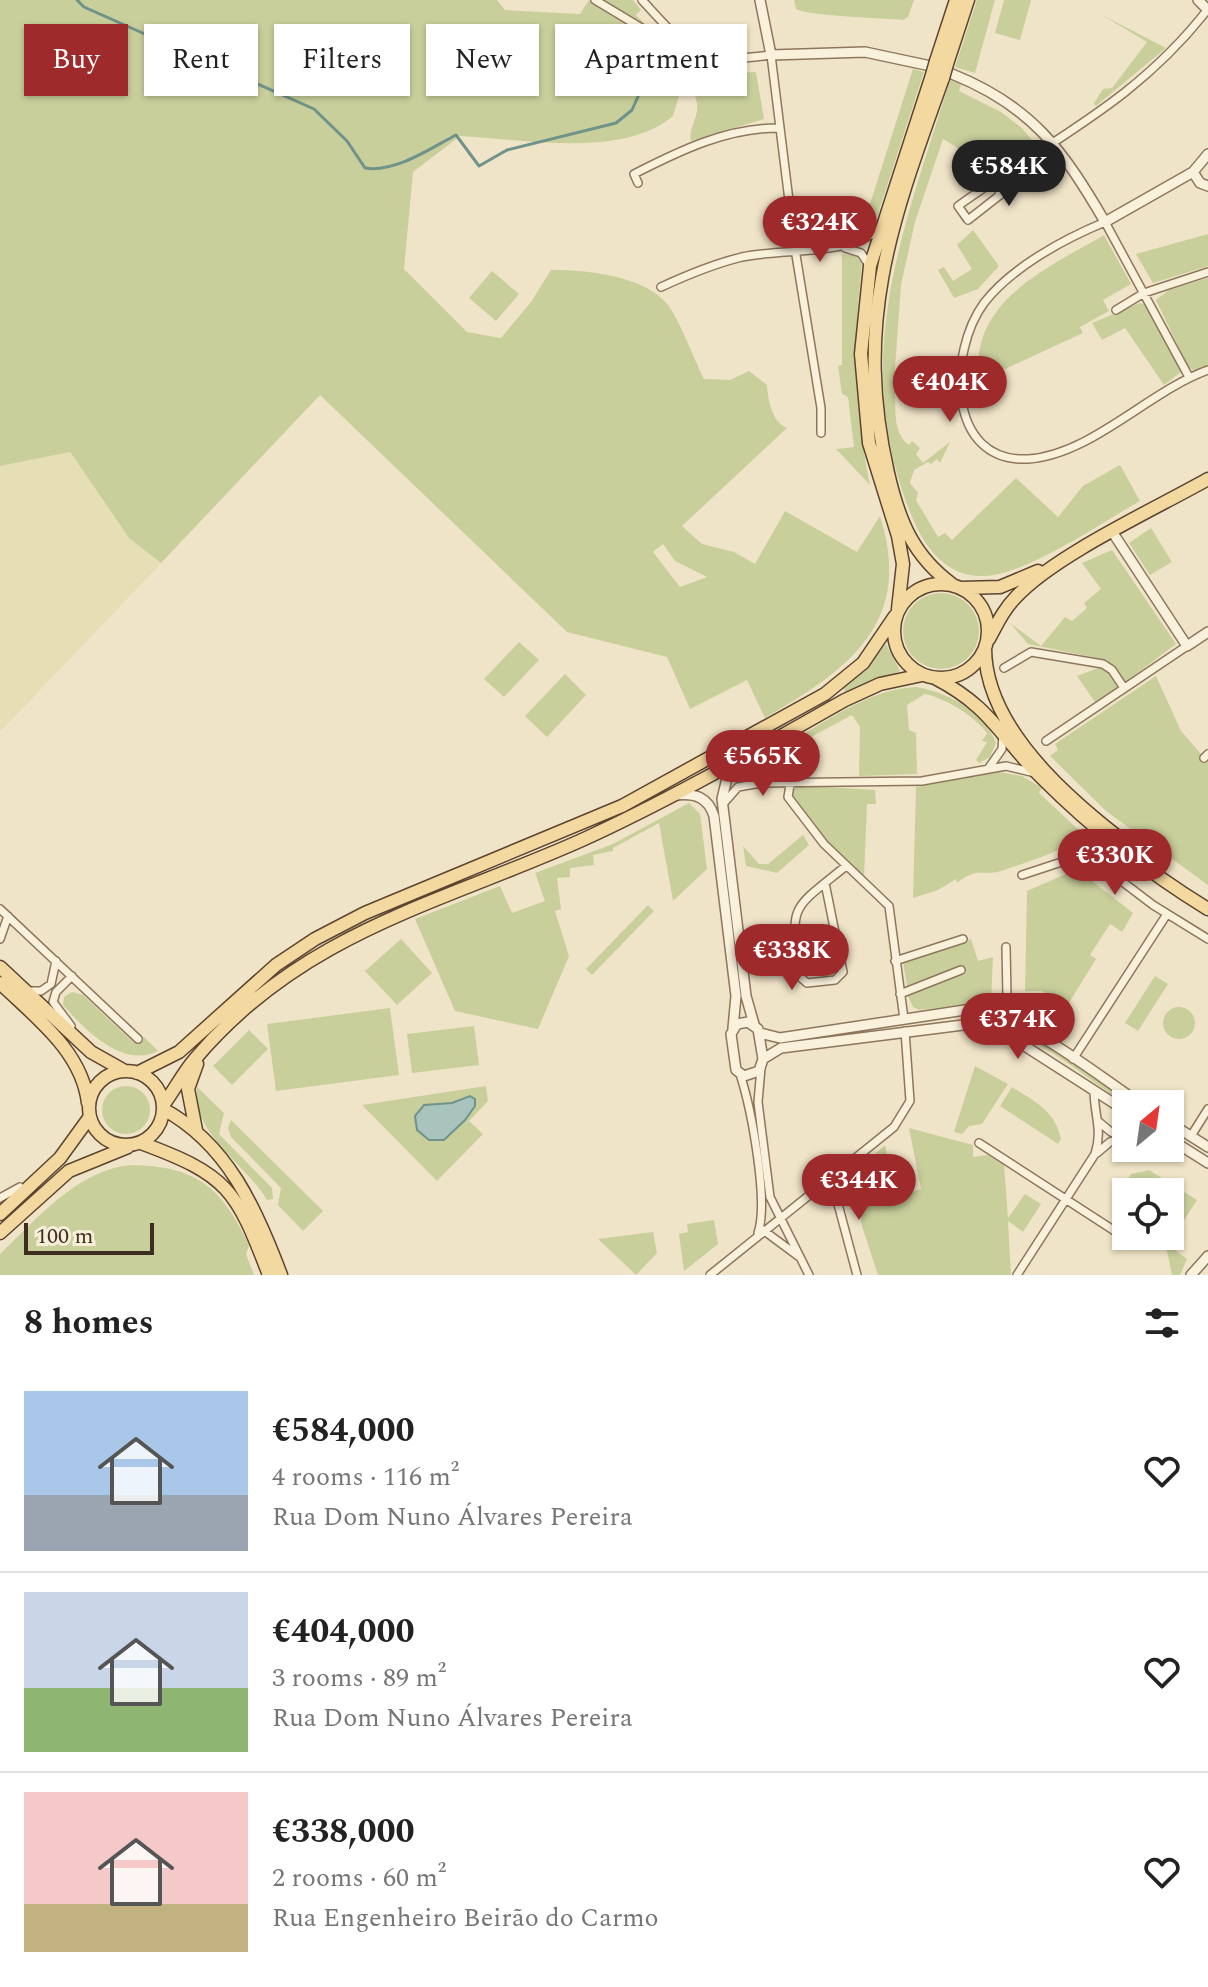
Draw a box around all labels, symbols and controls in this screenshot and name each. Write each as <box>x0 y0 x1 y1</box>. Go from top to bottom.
chip: Buy <box>24 24 128 96</box>
chip: Rent <box>144 24 258 96</box>
chip: Filters <box>274 24 410 96</box>
chip: New <box>426 24 539 96</box>
chip: Apartment <box>555 24 747 96</box>
pin: €584K <box>953 140 1065 208</box>
text: €584K <box>970 146 1048 186</box>
pin: €324K <box>764 196 876 264</box>
text: €324K <box>781 202 859 242</box>
pin: €404K <box>894 356 1006 424</box>
text: €404K <box>911 362 989 402</box>
pin: €565K <box>707 730 819 798</box>
text: €565K <box>724 736 802 776</box>
pin: €330K <box>1059 829 1171 897</box>
text: €330K <box>1076 835 1154 875</box>
pin: €338K <box>736 924 848 992</box>
text: €338K <box>753 930 831 970</box>
pin: €374K <box>962 993 1074 1061</box>
text: €374K <box>979 999 1057 1039</box>
north arrow <box>1112 1090 1184 1162</box>
map controls <box>1112 1090 1184 1250</box>
pin: €344K <box>803 1154 915 1222</box>
text: €344K <box>820 1160 898 1200</box>
button: locate <box>1112 1178 1184 1250</box>
scale bar <box>24 1219 154 1255</box>
text: 100 m <box>36 1220 93 1253</box>
text: 8 homes <box>24 1297 154 1349</box>
icon: filters <box>1140 1301 1184 1345</box>
text: €584,000 <box>272 1405 415 1457</box>
icon: home <box>88 1423 184 1519</box>
icon: heart <box>1140 1449 1184 1493</box>
text: 4 rooms · 116 m² <box>272 1457 459 1497</box>
text: Rua Dom Nuno Álvares Pereira <box>272 1497 633 1537</box>
text: €404,000 <box>272 1606 415 1658</box>
icon: home <box>88 1624 184 1720</box>
icon: heart <box>1140 1650 1184 1694</box>
text: 3 rooms · 89 m² <box>272 1658 446 1698</box>
text: Rua Dom Nuno Álvares Pereira <box>272 1698 633 1738</box>
text: €338,000 <box>272 1806 415 1858</box>
icon: home <box>88 1824 184 1920</box>
icon: heart <box>1140 1850 1184 1894</box>
text: 2 rooms · 60 m² <box>272 1858 446 1898</box>
text: Rua Engenheiro Beirão do Carmo <box>272 1898 659 1938</box>

